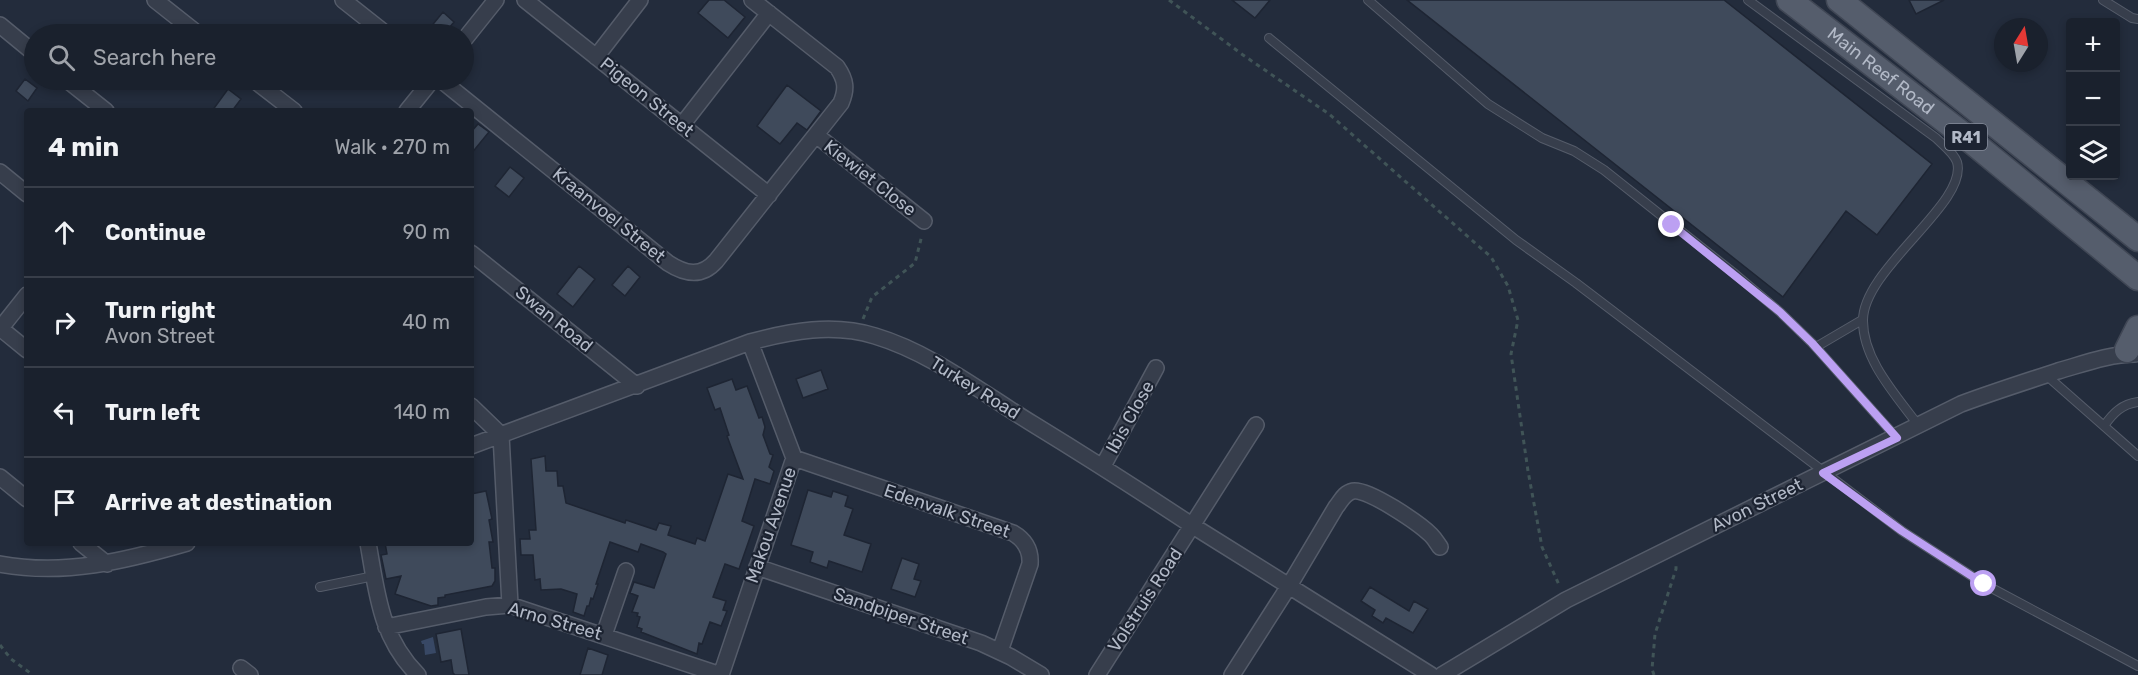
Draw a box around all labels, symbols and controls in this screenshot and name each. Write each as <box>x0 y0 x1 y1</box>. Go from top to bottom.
north arrow <box>1994 18 2048 72</box>
map controls <box>2066 18 2120 180</box>
button: + <box>2066 18 2120 72</box>
street label: Main Reef Road <box>1823 23 1939 119</box>
search box <box>24 24 474 90</box>
icon: search <box>45 41 78 74</box>
text: Search here <box>93 44 216 71</box>
street label: Pigeon Street <box>596 52 698 142</box>
button: − <box>2066 72 2120 126</box>
road number: R41 <box>1945 124 1987 150</box>
button: layers <box>2066 126 2120 180</box>
text: 4 min <box>48 132 119 163</box>
text: Walk · 270 m <box>335 135 450 159</box>
street label: Kiewiet Close <box>819 135 921 221</box>
street label: Kraanvoel Street <box>548 163 670 267</box>
route end <box>1658 211 1684 237</box>
icon: ahead <box>48 216 81 249</box>
text: Continue <box>105 219 206 246</box>
text: 90 m <box>403 220 450 244</box>
street label: Swan Road <box>511 281 597 357</box>
text: Turn right <box>105 297 215 324</box>
icon: right <box>48 306 81 339</box>
text: 40 m <box>402 310 450 334</box>
text: Avon Street <box>105 324 215 348</box>
street label: Turkey Road <box>926 352 1024 424</box>
street label: Ibis Close <box>1101 377 1159 457</box>
icon: left <box>48 396 81 429</box>
text: Turn left <box>105 399 200 426</box>
text: 140 m <box>394 400 450 424</box>
street label: Makou Avenue <box>741 464 801 586</box>
street label: Avon Street <box>1708 473 1806 537</box>
street label: Edenvalk Street <box>881 479 1013 543</box>
icon: arrive <box>48 486 81 519</box>
text: Arrive at destination <box>105 489 332 516</box>
street label: Volstruis Road <box>1103 544 1187 656</box>
route start <box>1970 570 1996 596</box>
street label: Sandpiper Street <box>831 583 971 649</box>
street label: Arno Street <box>506 597 604 645</box>

